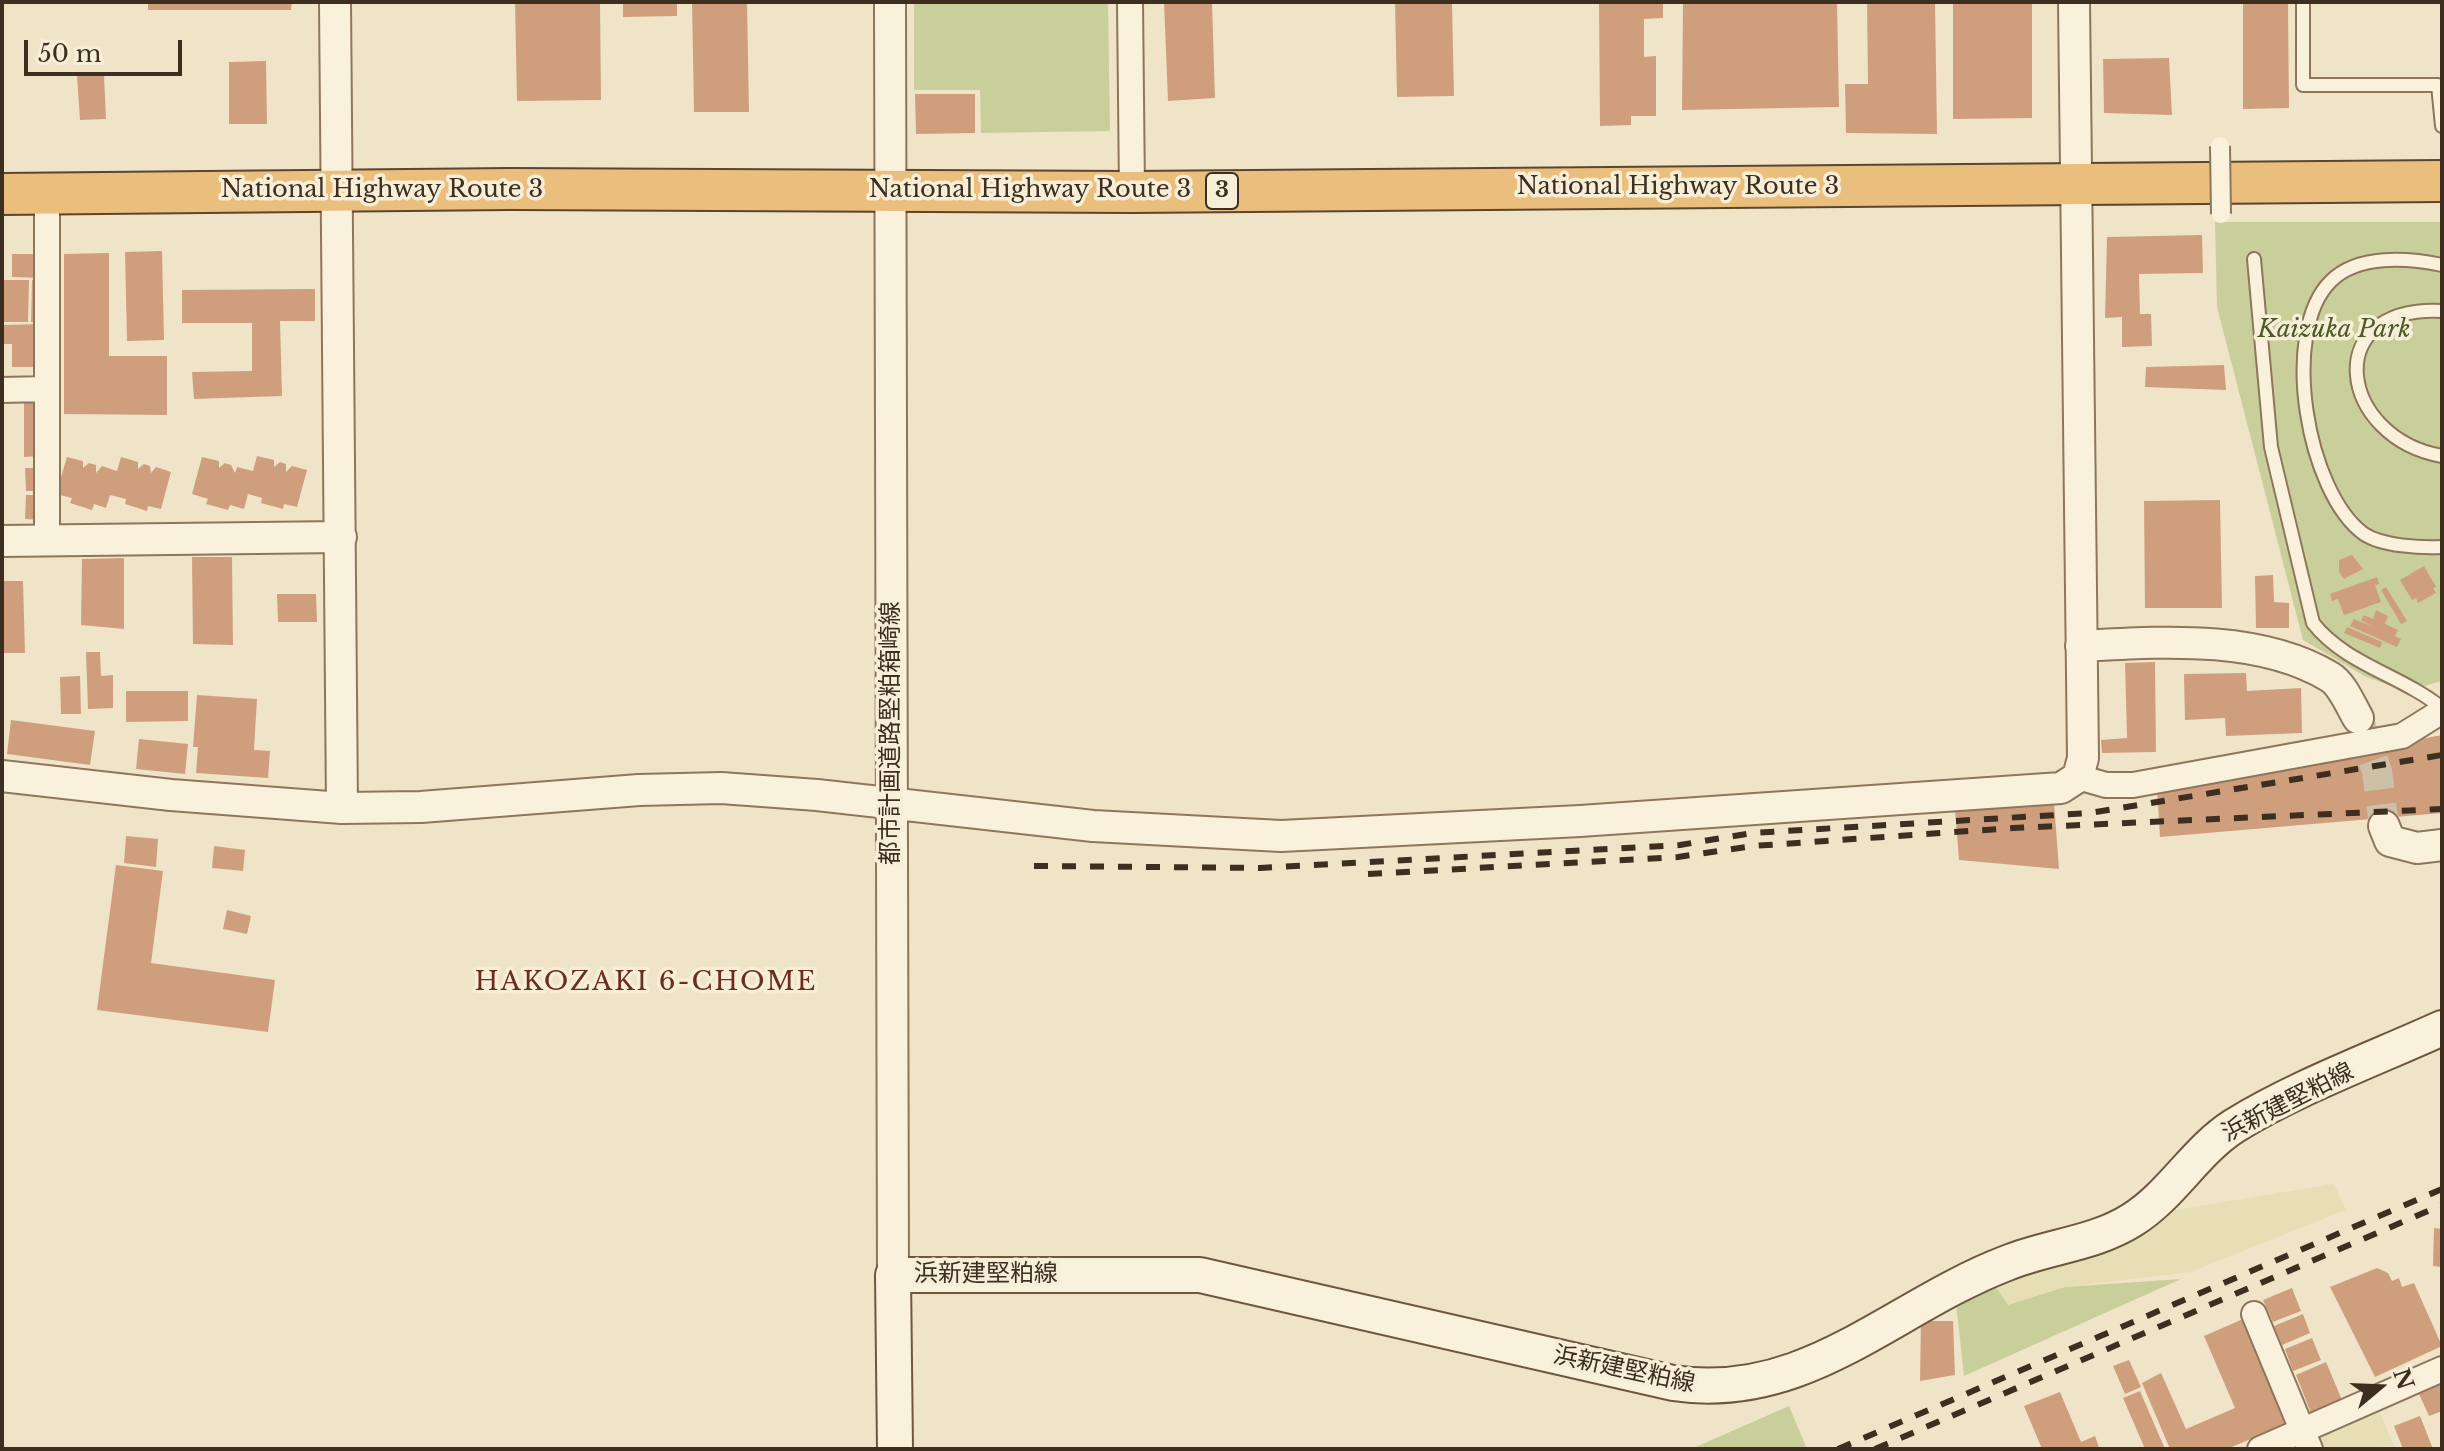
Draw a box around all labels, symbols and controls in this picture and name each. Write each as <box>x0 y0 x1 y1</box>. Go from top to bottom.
scale bar <box>28 24 186 74</box>
text: 50 m <box>38 39 101 68</box>
road number: 3 <box>1206 173 1238 209</box>
street label: National Highway Route 3 <box>1517 173 1839 201</box>
street label: National Highway Route 3 <box>221 176 543 204</box>
street label: National Highway Route 3 <box>869 176 1191 204</box>
park label: Kaizuka Park <box>2258 316 2410 344</box>
street label: 都市計画道路堅粕箱崎線 <box>877 601 905 865</box>
district label: HAKOZAKI 6-CHOME <box>475 967 817 999</box>
street label: 浜新建堅粕線 <box>2217 1057 2359 1149</box>
street label: 浜新建堅粕線 <box>914 1260 1058 1288</box>
street label: 浜新建堅粕線 <box>1551 1341 1697 1399</box>
north arrow <box>2340 1347 2420 1427</box>
text: N <box>2387 1365 2419 1393</box>

